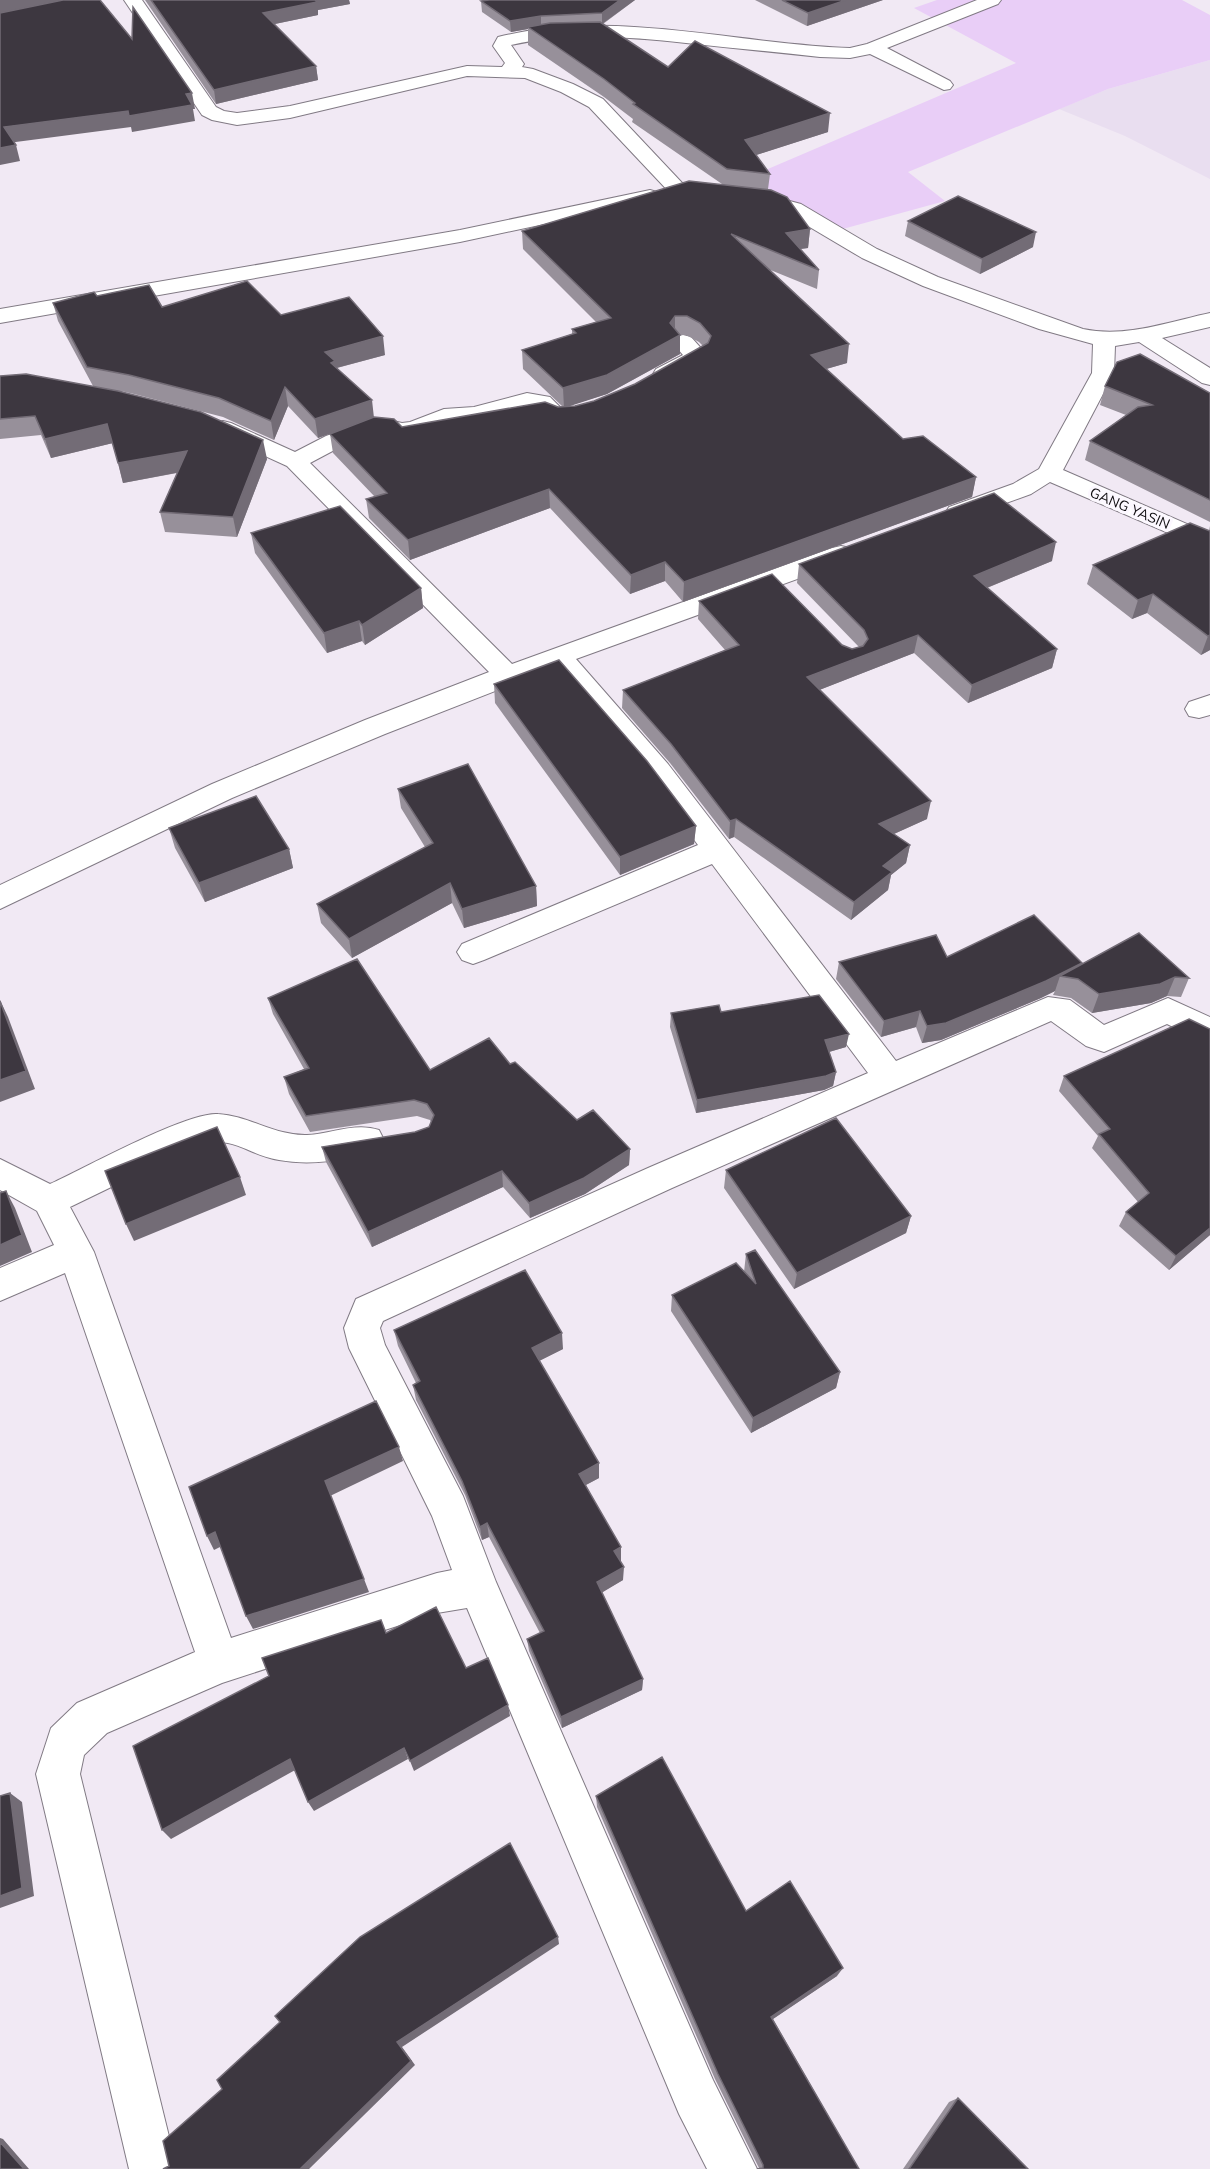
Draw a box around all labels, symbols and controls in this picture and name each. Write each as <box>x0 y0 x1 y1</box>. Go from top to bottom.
street label: GANG YASIN <box>1087 483 1173 533</box>

